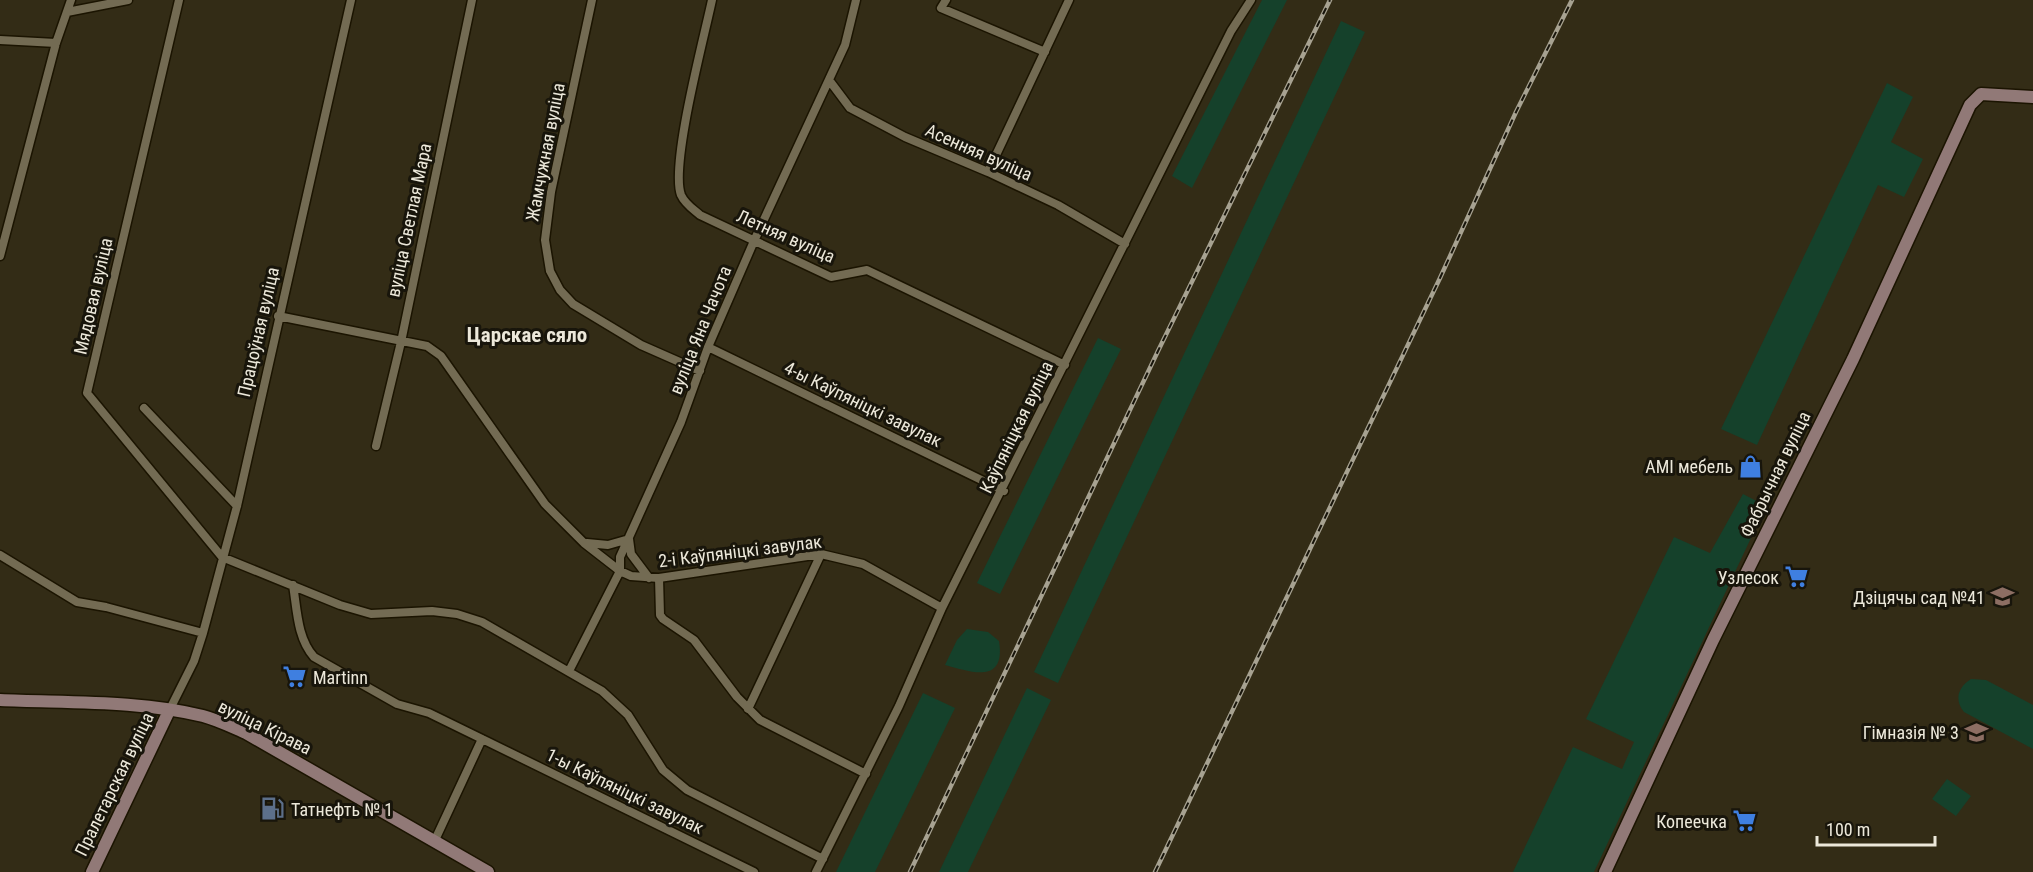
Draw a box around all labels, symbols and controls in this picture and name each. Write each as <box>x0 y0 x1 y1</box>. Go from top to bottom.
street label: Жамчужная вуліца <box>521 81 569 223</box>
street label: Асенняя вуліца <box>922 119 1036 185</box>
street label: вуліца Светлая Мара <box>382 141 436 299</box>
street label: Летняя вуліца <box>734 205 838 267</box>
street label: Мядовая вуліца <box>69 236 117 356</box>
street label: вуліца Яна Чачота <box>665 263 735 397</box>
street label: Працоўная вуліца <box>233 265 283 399</box>
district label: Царскае сяло <box>467 323 587 347</box>
street label: 4-ы Каўпяніцкі завулак <box>781 357 945 451</box>
street label: Каўпяніцкая вуліца <box>975 358 1057 496</box>
street label: Фабрычная вуліца <box>1735 408 1815 540</box>
shop icon: AMI мебель <box>1738 453 1764 479</box>
place label: AMI мебель <box>1645 456 1733 477</box>
street label: 2-і Каўпяніцкі завулак <box>657 531 823 571</box>
supermarket icon: Узлесок <box>1784 564 1810 590</box>
place label: Узлесок <box>1718 567 1779 588</box>
school or university icon: Дзіцячы сад №41 <box>1990 584 2016 610</box>
place label: Дзіцячы сад №41 <box>1853 587 1985 608</box>
supermarket icon: Martinn <box>282 664 308 690</box>
place label: Martinn <box>313 667 368 688</box>
street label: вуліца Кірава <box>215 695 315 759</box>
street label: Пралетарская вуліца <box>70 709 158 859</box>
school or university icon: Гімназія № 3 <box>1964 719 1990 745</box>
place label: Гімназія № 3 <box>1863 722 1959 743</box>
street label: 1-ы Каўпяніцкі завулак <box>543 744 707 838</box>
fuel station icon: Татнефть № 1 <box>260 796 286 822</box>
place label: Татнефть № 1 <box>291 799 393 820</box>
supermarket icon: Копеечка <box>1732 808 1758 834</box>
scale bar <box>1817 809 1936 847</box>
place label: Копеечка <box>1656 811 1727 832</box>
text: 100 m <box>1826 819 1870 840</box>

